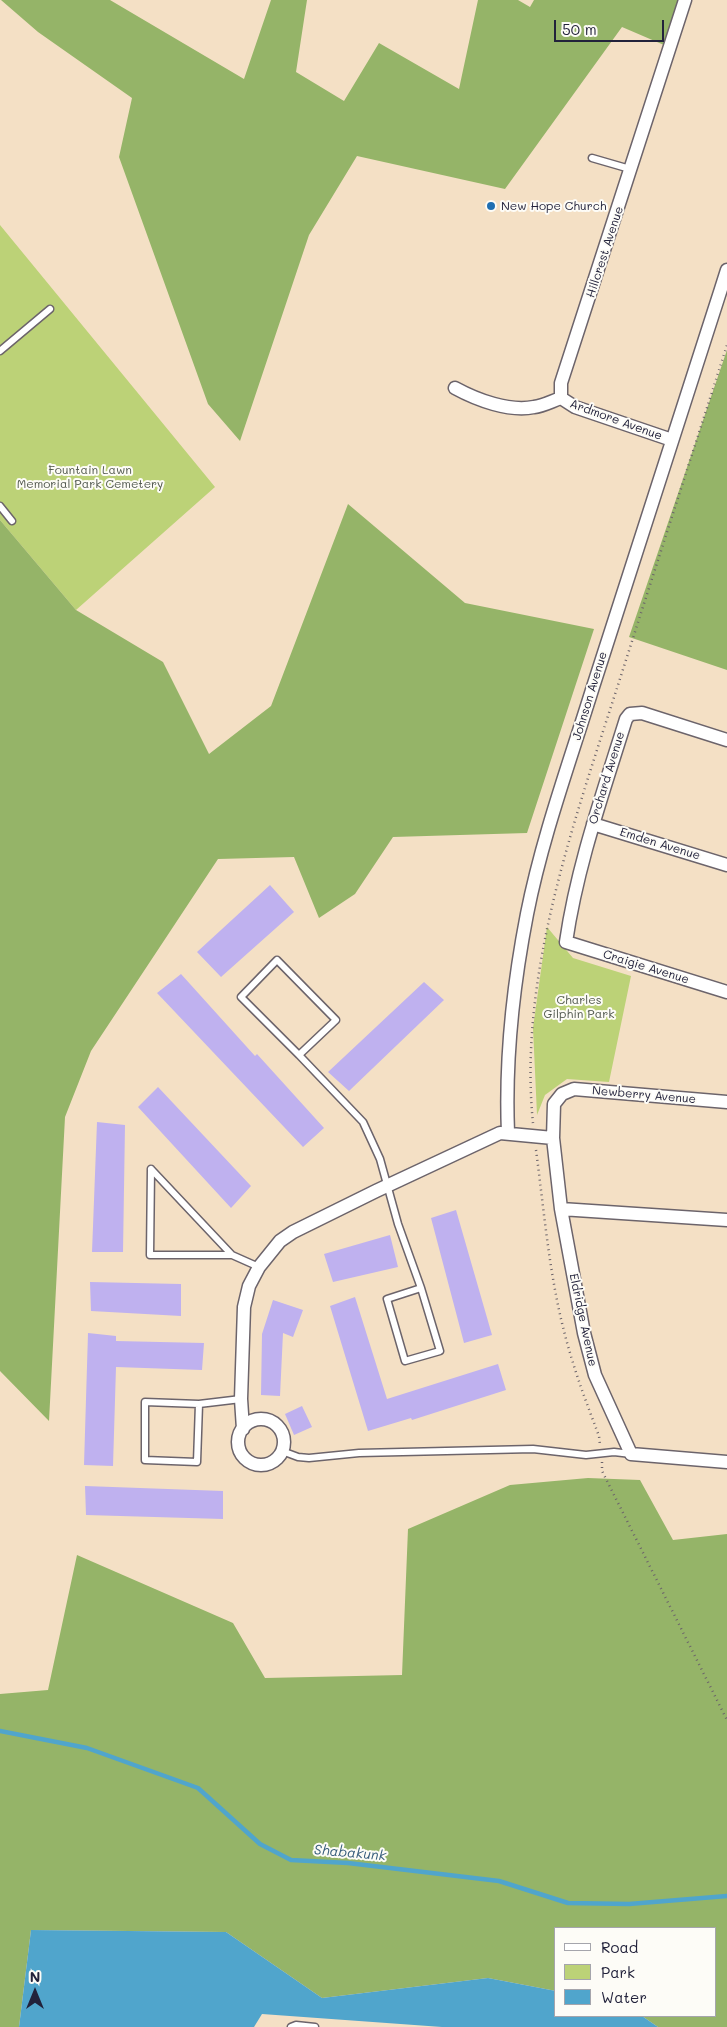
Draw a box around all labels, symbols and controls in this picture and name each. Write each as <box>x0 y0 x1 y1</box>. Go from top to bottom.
scale bar <box>557 10 667 42</box>
text: 50 m <box>562 19 597 39</box>
place label: New Hope Church <box>501 199 607 213</box>
marker: New Hope Church <box>485 200 497 212</box>
street label: Hillcrest Avenue <box>583 204 627 300</box>
street label: Ardmore Avenue <box>568 397 664 443</box>
park label: Fountain Lawn Memorial Park Cemetery <box>17 463 163 491</box>
street label: Johnson Avenue <box>570 650 610 742</box>
street label: Orchard Avenue <box>586 730 628 826</box>
street label: Emden Avenue <box>618 825 702 863</box>
street label: Craigie Avenue <box>601 947 691 987</box>
park label: Charles Gilphin Park <box>543 993 615 1021</box>
street label: Newberry Avenue <box>591 1083 697 1107</box>
street label: Eldridge Avenue <box>566 1272 600 1368</box>
water label: Shabakunk <box>313 1841 387 1865</box>
legend <box>554 1927 717 2017</box>
text: Road <box>601 1937 638 1957</box>
text: Park <box>601 1962 635 1982</box>
north arrow <box>10 1967 60 2017</box>
text: N <box>30 1967 40 1986</box>
text: Water <box>601 1987 647 2007</box>

